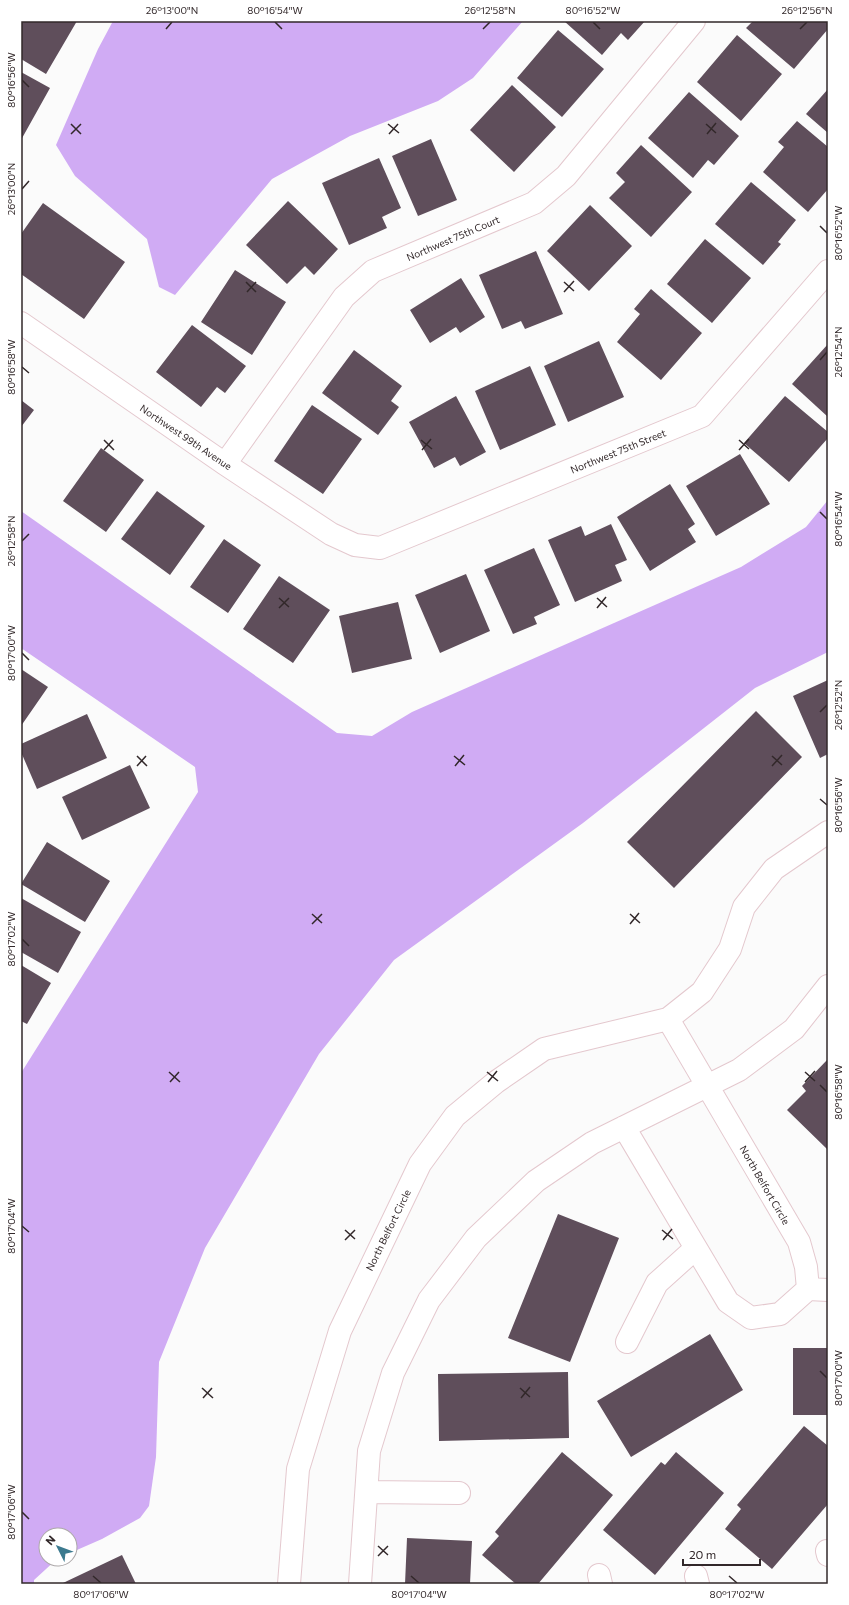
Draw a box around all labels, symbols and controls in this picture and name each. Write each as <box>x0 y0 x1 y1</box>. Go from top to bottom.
text: 26°13'00"N <box>146 4 198 16</box>
text: 80°16'54"W <box>247 4 303 16</box>
text: 26°12'58"N <box>464 4 516 16</box>
text: 80°16'52"W <box>566 4 620 16</box>
text: 26°12'56"N <box>781 4 833 16</box>
text: 80°16'56"W <box>5 52 17 108</box>
text: 26°13'00"N <box>5 163 17 215</box>
text: 80°16'52"W <box>832 206 844 260</box>
street label: Northwest 75th Court <box>405 213 501 263</box>
text: 26°12'54"N <box>832 326 844 378</box>
text: 80°16'58"W <box>5 339 17 395</box>
street label: Northwest 99th Avenue <box>138 402 234 472</box>
street label: Northwest 75th Street <box>569 426 667 476</box>
text: 80°16'54"W <box>832 491 844 547</box>
text: 26°12'58"N <box>5 515 17 567</box>
text: 80°17'00"W <box>5 625 17 681</box>
text: 26°12'52"N <box>832 680 844 730</box>
text: 80°16'56"W <box>832 777 844 833</box>
text: 80°17'02"W <box>5 912 17 966</box>
text: 80°16'58"W <box>832 1064 844 1120</box>
street label: North Belfort Circle <box>737 1143 793 1227</box>
street label: North Belfort Circle <box>363 1187 413 1273</box>
text: 80°17'04"W <box>5 1198 17 1254</box>
text: 80°17'00"W <box>832 1350 844 1406</box>
text: 80°17'06"W <box>5 1484 17 1540</box>
north arrow <box>38 1527 78 1567</box>
text: N <box>43 1533 58 1547</box>
scale bar <box>683 1541 760 1567</box>
text: 20 m <box>689 1547 716 1561</box>
text: 80°17'06"W <box>73 1588 129 1600</box>
text: 80°17'04"W <box>391 1588 447 1600</box>
text: 80°17'02"W <box>710 1588 764 1600</box>

